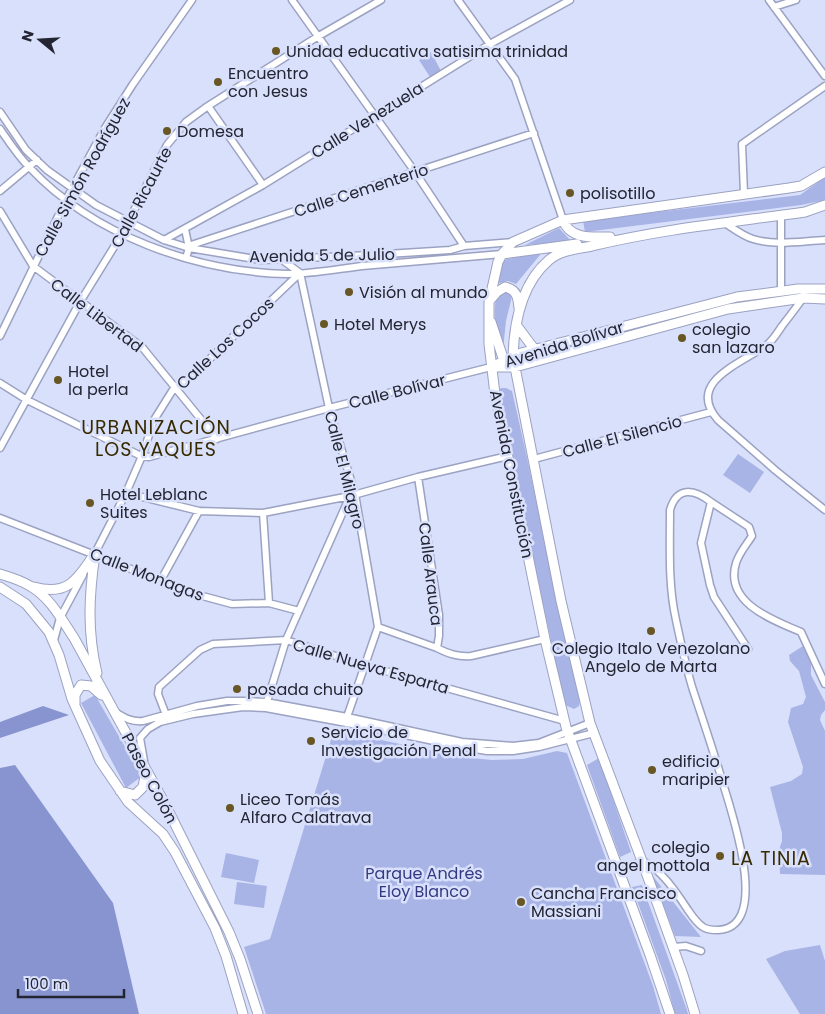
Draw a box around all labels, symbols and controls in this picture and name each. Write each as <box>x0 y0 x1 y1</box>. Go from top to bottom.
north arrow <box>15 15 65 65</box>
text: N <box>16 28 39 44</box>
place label: Unidad educativa satisima trinidad <box>286 40 568 63</box>
marker: Unidad educativa satisima trinidad <box>270 45 282 57</box>
place label: Encuentro con Jesus <box>228 62 309 103</box>
marker: Encuentro con Jesus <box>212 76 224 88</box>
street label: Calle Venezuela <box>307 77 428 164</box>
street label: Calle Simón Rodríguez <box>29 93 136 261</box>
place label: Domesa <box>177 120 244 143</box>
marker: Domesa <box>161 125 173 137</box>
street label: Calle Ricaurte <box>105 143 178 252</box>
street label: Calle Cementerio <box>291 158 431 223</box>
place label: polisotillo <box>580 182 655 205</box>
marker: polisotillo <box>564 187 576 199</box>
street label: Avenida 5 de Julio <box>249 243 395 268</box>
street label: Calle Libertad <box>46 273 148 358</box>
place label: Visión al mundo <box>359 281 488 304</box>
marker: Visión al mundo <box>343 286 355 298</box>
street label: Calle Los Cocos <box>171 292 279 395</box>
place label: Hotel Merys <box>334 313 426 336</box>
street label: Avenida Bolívar <box>502 315 627 374</box>
marker: Hotel Merys <box>318 318 330 330</box>
place label: colegio san lazaro <box>692 318 775 359</box>
marker: colegio san lazaro <box>676 332 688 344</box>
place label: Hotel la perla <box>68 360 128 401</box>
street label: Calle Bolívar <box>346 368 448 415</box>
marker: Hotel la perla <box>52 374 64 386</box>
street label: Avenida Constitución <box>484 388 539 560</box>
street label: Calle El Milagro <box>319 409 370 532</box>
street label: Calle El Silencio <box>560 409 684 464</box>
district label: URBANIZACIÓN LOS YAQUES <box>81 414 231 463</box>
place label: Hotel Leblanc Suites <box>100 483 208 524</box>
marker: Hotel Leblanc Suites <box>84 497 96 509</box>
street label: Calle Arauca <box>413 521 448 627</box>
street label: Calle Monagas <box>87 542 207 607</box>
marker: Colegio Italo Venezolano Angelo de Marta <box>645 625 657 637</box>
street label: Calle Nueva Esparta <box>290 633 452 700</box>
place label: Colegio Italo Venezolano Angelo de Marta <box>552 637 750 678</box>
place label: posada chuito <box>247 678 363 701</box>
marker: posada chuito <box>231 683 243 695</box>
place label: Servicio de Investigación Penal <box>321 721 476 762</box>
street label: Paseo Colón <box>116 729 183 828</box>
marker: Servicio de Investigación Penal <box>305 735 317 747</box>
place label: edificio maripier <box>662 750 730 791</box>
marker: edificio maripier <box>646 764 658 776</box>
place label: Liceo Tomás Alfaro Calatrava <box>240 788 372 829</box>
marker: Liceo Tomás Alfaro Calatrava <box>224 802 236 814</box>
place label: colegio angel mottola <box>597 836 710 877</box>
district label: LA TINIA <box>731 845 811 872</box>
marker: colegio angel mottola <box>714 850 726 862</box>
park label: Parque Andrés Eloy Blanco <box>365 862 483 903</box>
place label: Cancha Francisco Massiani <box>531 882 677 923</box>
marker: Cancha Francisco Massiani <box>515 896 527 908</box>
scale bar <box>18 966 124 998</box>
text: 100 m <box>25 973 68 994</box>

